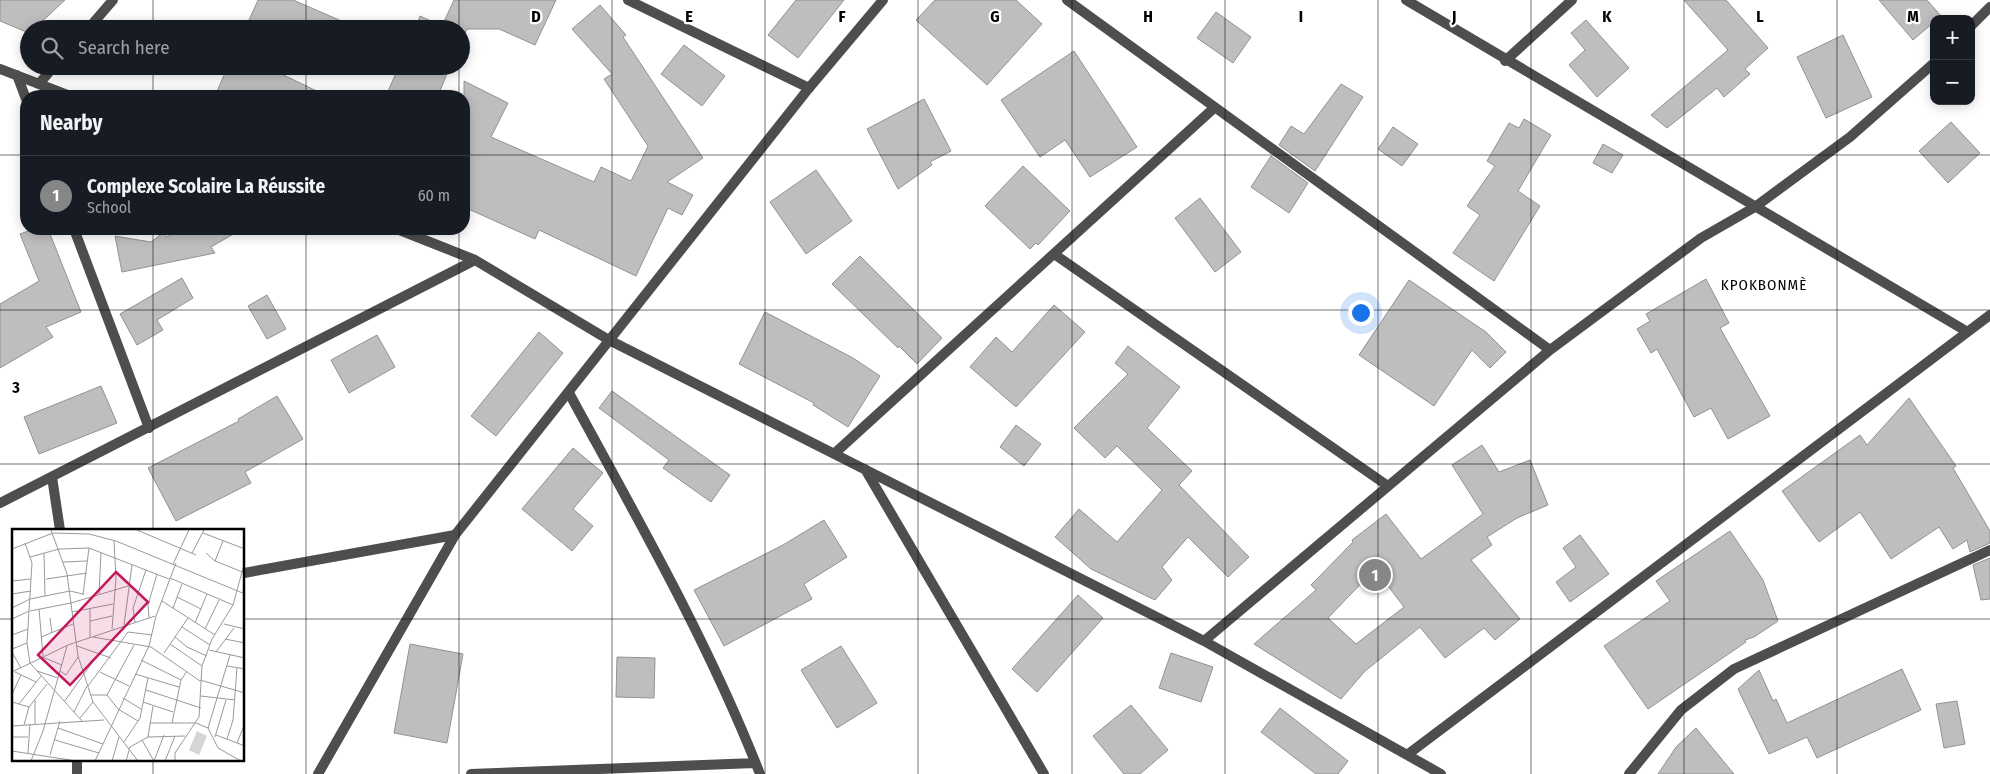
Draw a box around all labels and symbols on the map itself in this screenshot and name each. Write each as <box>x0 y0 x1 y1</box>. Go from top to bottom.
text: D <box>531 7 541 26</box>
text: E <box>685 7 693 26</box>
text: F <box>838 7 846 26</box>
text: G <box>990 7 1000 26</box>
text: H <box>1143 7 1153 26</box>
text: I <box>1299 7 1303 26</box>
text: J <box>1451 7 1456 26</box>
text: K <box>1602 7 1612 26</box>
text: L <box>1756 7 1764 26</box>
text: M <box>1907 7 1919 26</box>
district label: KPOKBONMÈ <box>1721 276 1807 294</box>
your location <box>1348 300 1374 326</box>
text: 3 <box>11 378 20 397</box>
inset map <box>12 529 245 762</box>
pin: 1 <box>1359 556 1391 594</box>

